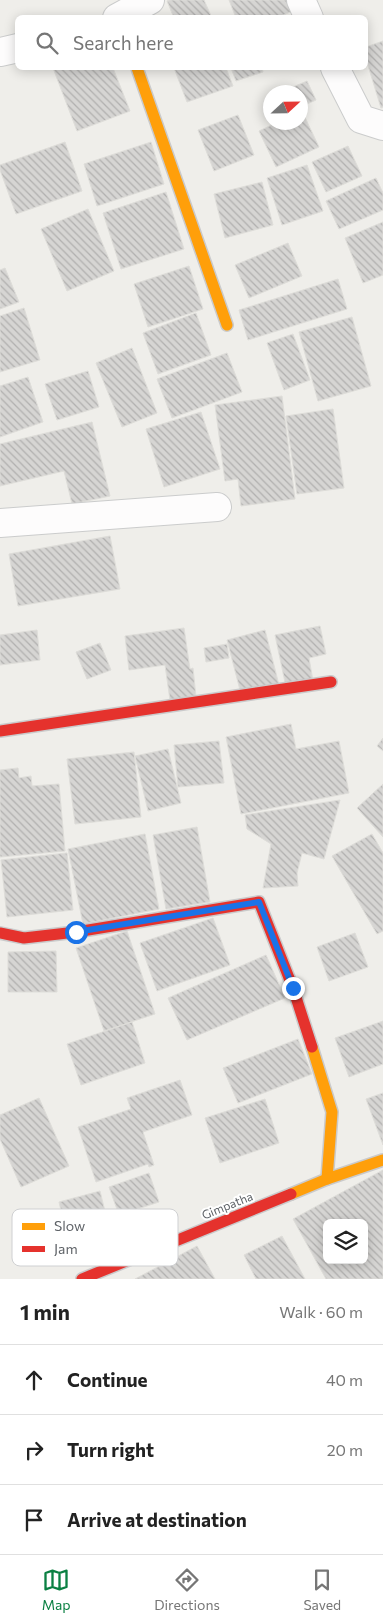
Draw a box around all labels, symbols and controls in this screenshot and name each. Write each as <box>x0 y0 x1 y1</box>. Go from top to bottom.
search box <box>15 15 368 70</box>
icon: search <box>33 29 61 57</box>
text: Search here <box>73 31 173 54</box>
north arrow <box>263 85 308 130</box>
route start <box>65 921 88 944</box>
route end <box>282 977 305 1000</box>
street label: Gimpatha <box>199 1188 255 1222</box>
legend <box>12 1209 178 1266</box>
text: Slow <box>54 1217 85 1234</box>
map controls <box>323 1219 368 1264</box>
button: layers <box>323 1219 368 1264</box>
text: Jam <box>54 1240 78 1257</box>
text: 1 min <box>20 1299 70 1324</box>
text: Walk · 60 m <box>279 1302 363 1321</box>
icon: ahead <box>20 1366 48 1394</box>
text: Continue <box>67 1368 147 1391</box>
text: 40 m <box>326 1370 363 1389</box>
icon: right <box>20 1436 48 1464</box>
text: Turn right <box>67 1438 154 1461</box>
text: 20 m <box>327 1440 363 1459</box>
icon: arrive <box>20 1506 48 1534</box>
text: Arrive at destination <box>67 1508 247 1531</box>
tab: Map <box>42 1566 71 1613</box>
tab: Directions <box>154 1566 220 1613</box>
tab: Saved <box>303 1566 341 1613</box>

